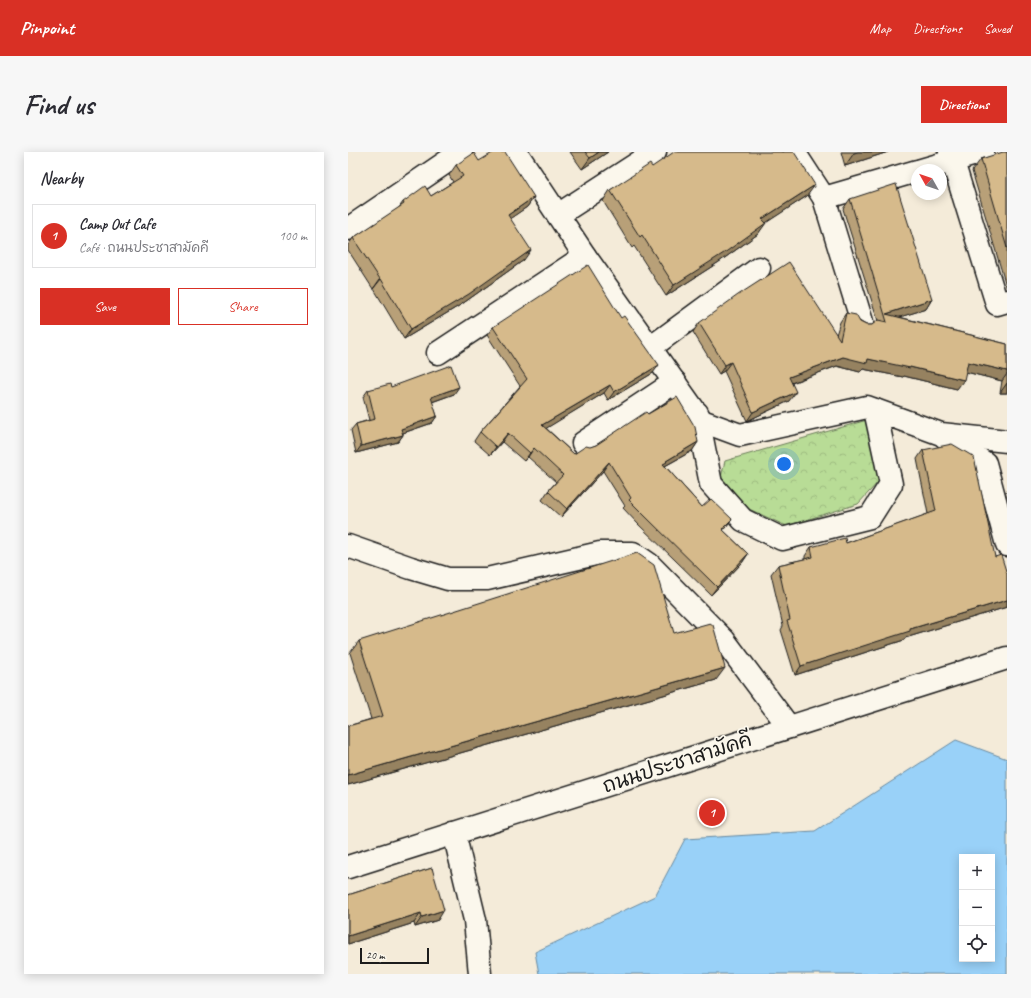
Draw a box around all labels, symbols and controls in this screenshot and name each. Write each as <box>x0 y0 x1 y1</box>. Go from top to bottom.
text: Pinpoint <box>20 16 74 40</box>
text: Map <box>870 20 891 37</box>
text: Directions <box>913 20 962 37</box>
text: Saved <box>984 20 1011 37</box>
button: Directions <box>921 86 1007 123</box>
text: Find us <box>24 87 94 122</box>
north arrow <box>911 164 947 200</box>
text: Nearby <box>40 168 83 189</box>
text: Camp Out Cafe <box>79 215 155 234</box>
text: 1 <box>51 228 57 244</box>
text: 100 m <box>279 228 307 244</box>
text: Café · ถนนประชาสามัคคี <box>79 240 208 256</box>
button: Save <box>40 288 170 325</box>
button: Share <box>178 288 308 325</box>
your location <box>774 454 794 474</box>
street label: ถนนประชาสามัคคี <box>599 727 755 798</box>
pin: 1 <box>699 798 725 828</box>
map controls <box>959 854 995 962</box>
button: + <box>959 854 995 890</box>
button: − <box>959 890 995 926</box>
button: locate <box>959 926 995 962</box>
scale bar <box>360 946 429 965</box>
text: 20 m <box>366 948 385 962</box>

